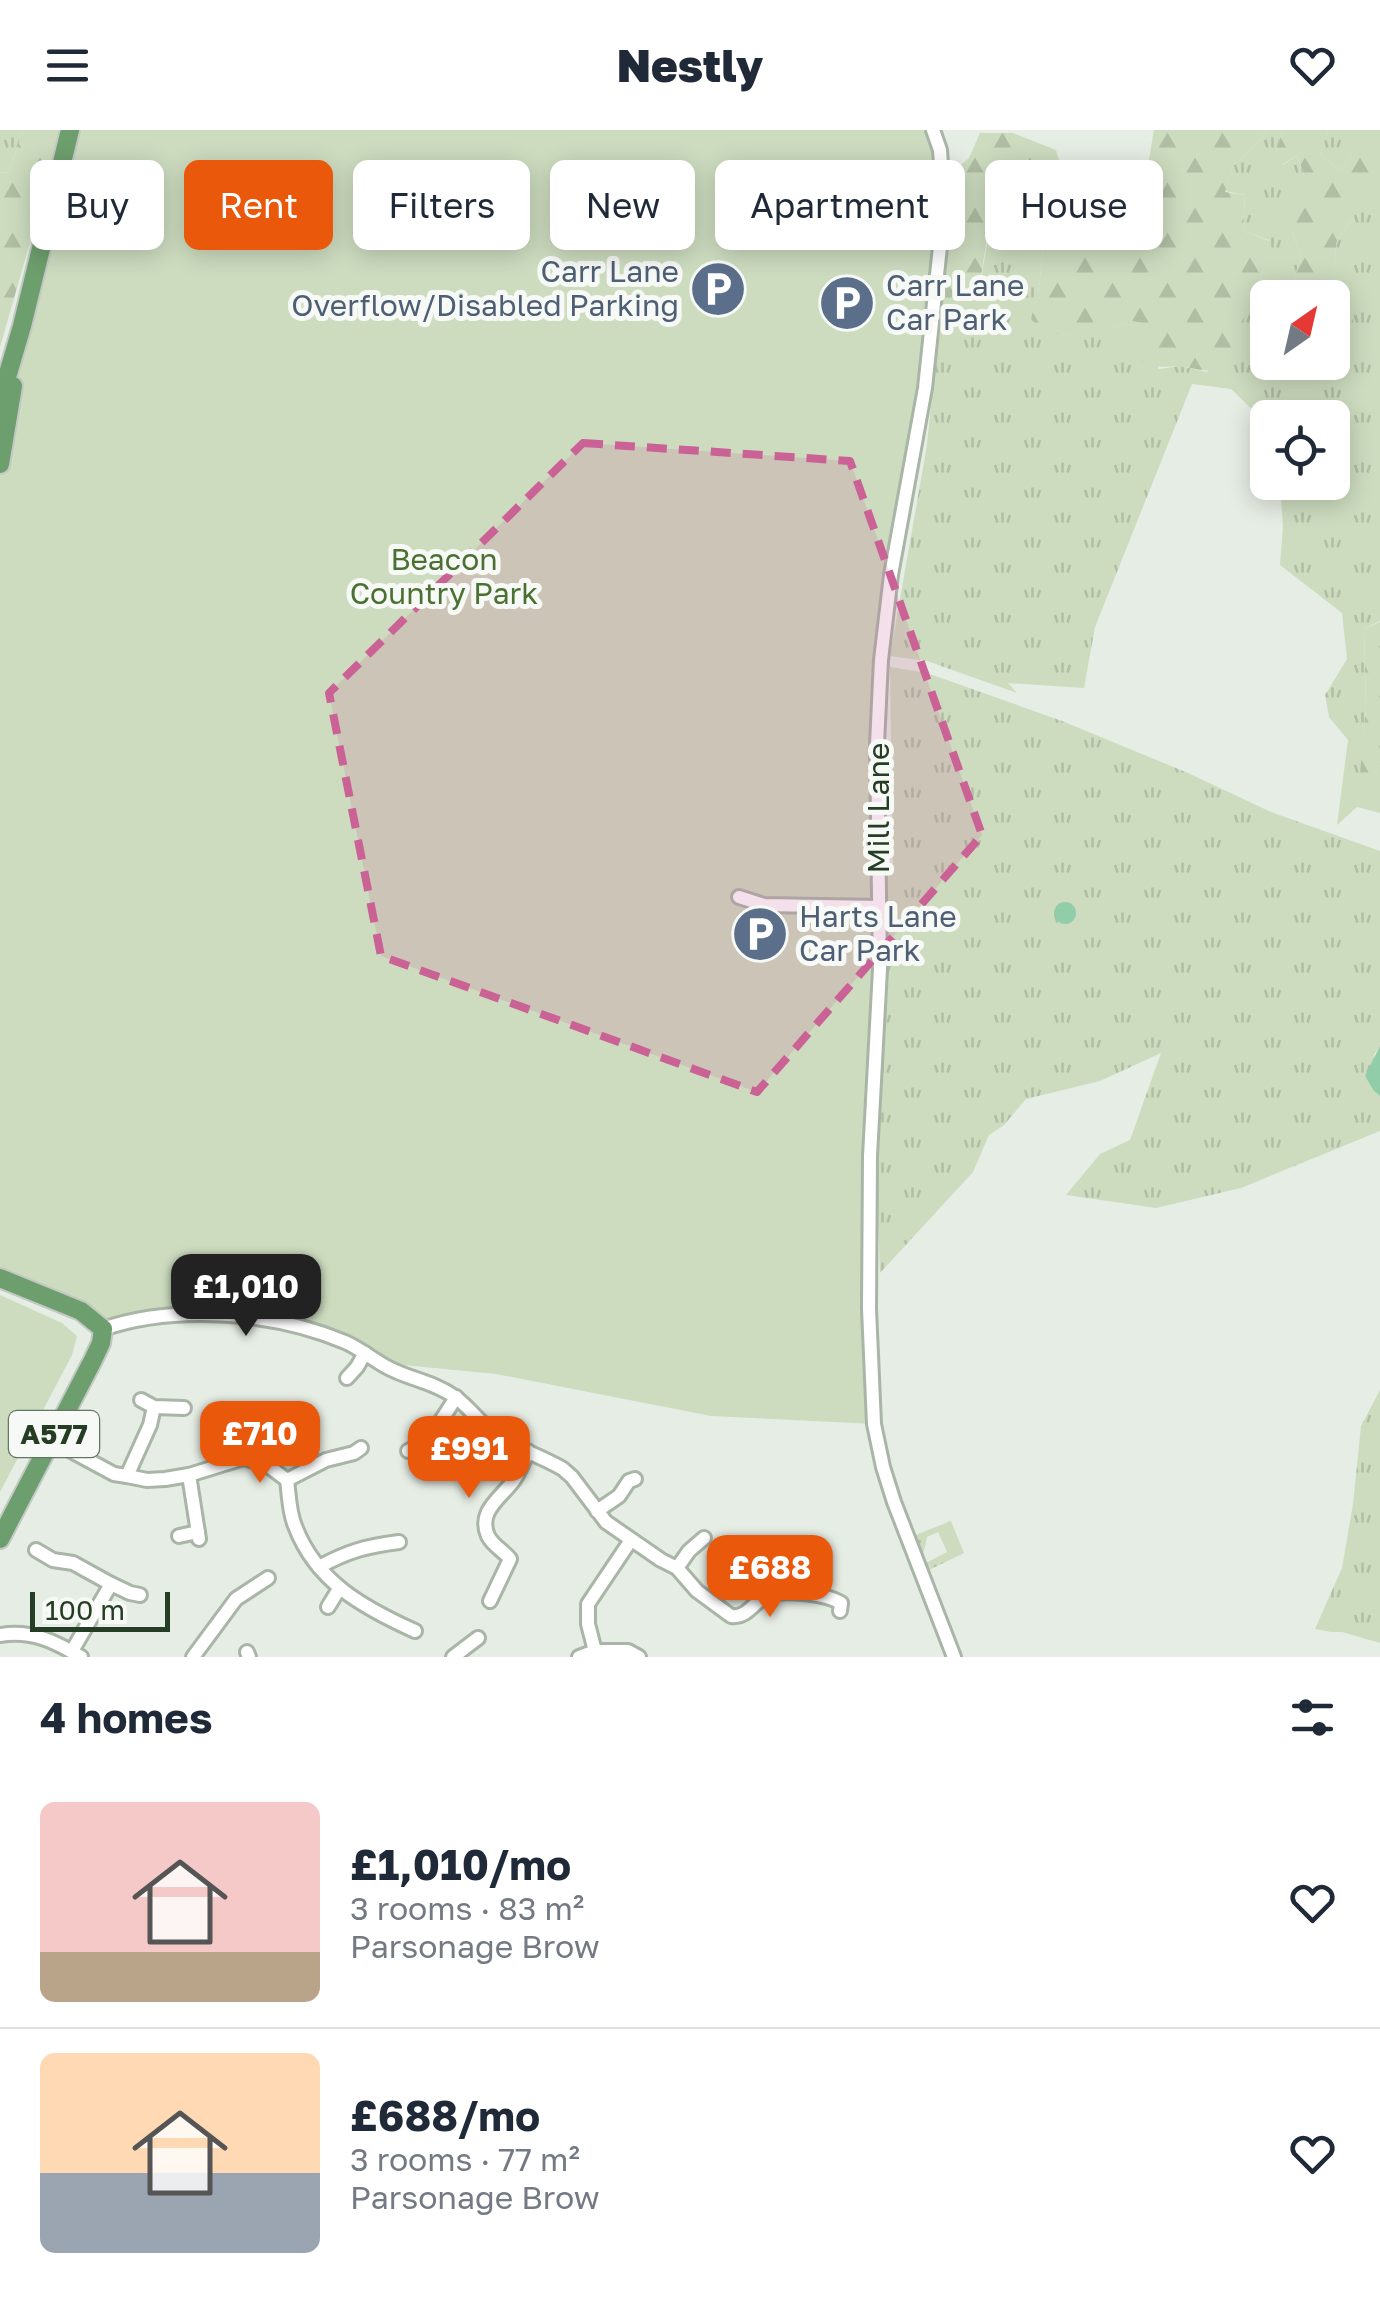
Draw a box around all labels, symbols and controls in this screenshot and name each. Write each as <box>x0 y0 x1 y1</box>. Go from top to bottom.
icon: menu <box>40 38 95 93</box>
text: Nestly <box>617 38 763 92</box>
icon: heart <box>1285 38 1340 93</box>
chip: Buy <box>30 160 164 250</box>
chip: Rent <box>184 160 333 250</box>
chip: Filters <box>353 160 530 250</box>
chip: New <box>550 160 695 250</box>
chip: Apartment <box>715 160 965 250</box>
chip: House <box>985 160 1163 250</box>
place label: Carr Lane Overflow/Disabled Parking <box>291 253 679 323</box>
parking icon: Carr Lane Overflow/Disabled Parking <box>688 259 748 319</box>
place label: Carr Lane Car Park <box>886 267 1024 337</box>
parking icon: Carr Lane Car Park <box>817 273 877 333</box>
north arrow <box>1250 280 1350 380</box>
map controls <box>1250 280 1350 500</box>
button: locate <box>1250 400 1350 500</box>
park label: Beacon Country Park <box>350 541 538 611</box>
street label: Mill Lane <box>860 743 896 873</box>
place label: Harts Lane Car Park <box>799 898 957 968</box>
parking icon: Harts Lane Car Park <box>730 904 790 964</box>
pin: £1,010 <box>165 1254 327 1339</box>
text: £1,010 <box>193 1267 299 1305</box>
pin: £710 <box>201 1401 319 1486</box>
road number: A577 <box>9 1411 99 1457</box>
text: £710 <box>222 1414 298 1452</box>
pin: £991 <box>410 1416 528 1501</box>
text: £991 <box>430 1429 508 1467</box>
pin: £688 <box>711 1535 829 1620</box>
text: £688 <box>729 1548 811 1586</box>
scale bar <box>30 1587 170 1632</box>
text: 100 m <box>45 1593 125 1626</box>
icon: filters <box>1285 1690 1340 1745</box>
text: 4 homes <box>40 1692 212 1742</box>
text: £1,010/mo <box>350 1839 571 1889</box>
icon: home <box>120 1842 240 1962</box>
icon: heart <box>1285 1875 1340 1930</box>
text: 3 rooms · 83 m² <box>350 1889 584 1927</box>
text: Parsonage Brow <box>350 1927 600 1965</box>
text: £688/mo <box>350 2090 540 2140</box>
icon: home <box>120 2093 240 2213</box>
icon: heart <box>1285 2126 1340 2181</box>
text: 3 rooms · 77 m² <box>350 2140 580 2178</box>
text: Parsonage Brow <box>350 2178 600 2216</box>

